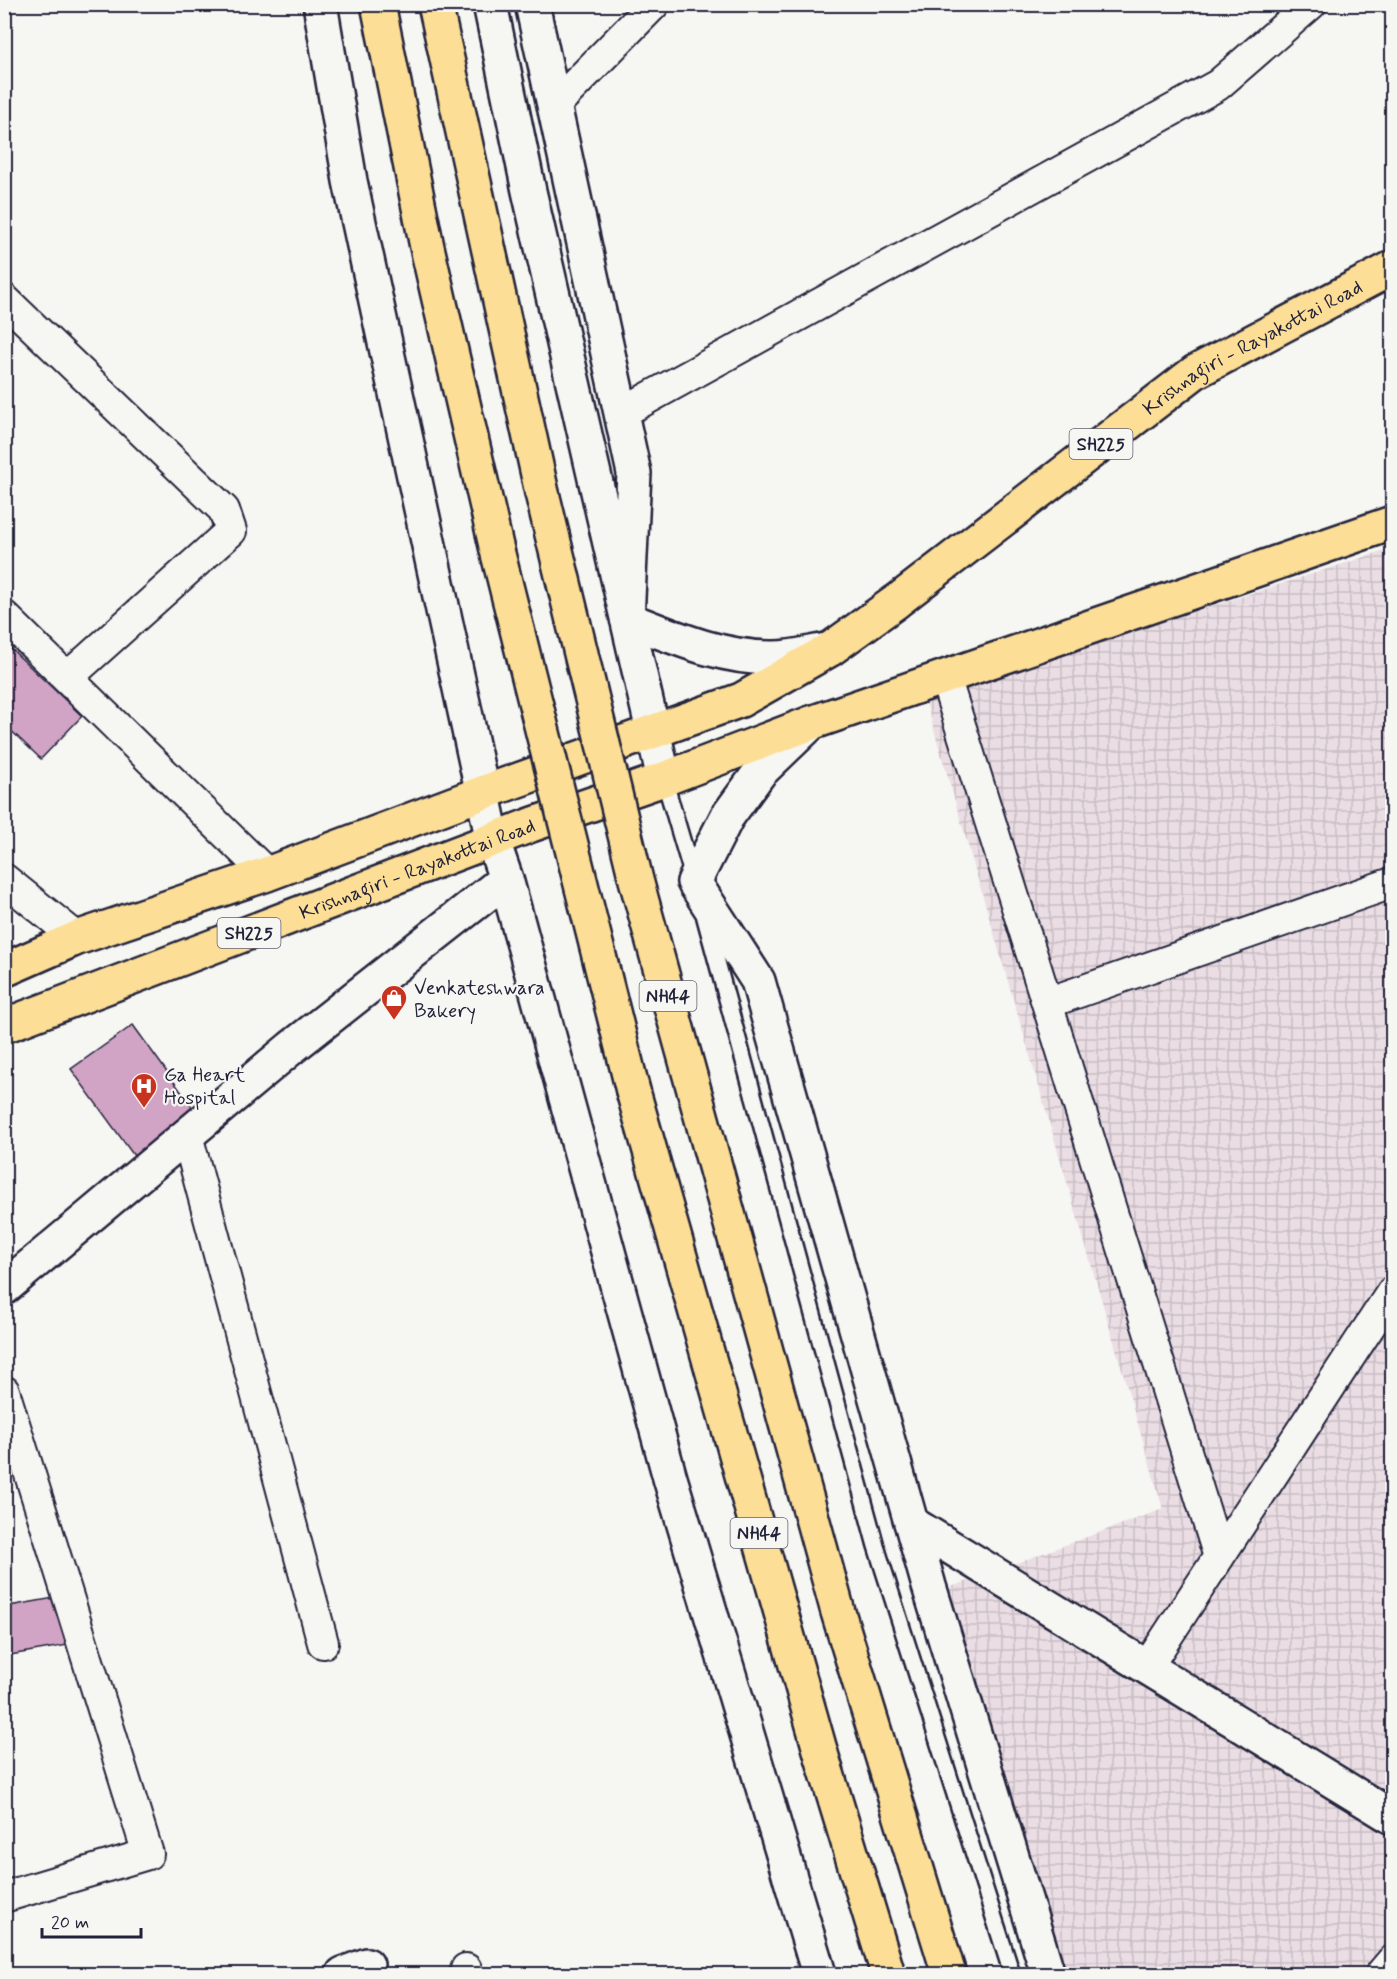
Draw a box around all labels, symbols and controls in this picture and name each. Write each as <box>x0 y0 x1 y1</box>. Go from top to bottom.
street label: Krishnagiri - Rayakottai Road <box>1138 274 1367 422</box>
road number: SH225 <box>1070 429 1132 459</box>
street label: Krishnagiri - Rayakottai Road <box>296 813 539 927</box>
road number: SH225 <box>218 918 280 948</box>
place label: Venkateshwara Bakery <box>414 975 545 1025</box>
road number: NH44 <box>640 981 696 1011</box>
shop icon: Venkateshwara Bakery <box>379 983 409 1021</box>
place label: Ga Heart Hospital <box>164 1062 245 1112</box>
hospital icon: Ga Heart Hospital <box>129 1071 159 1109</box>
road number: NH44 <box>730 1518 788 1548</box>
scale bar <box>42 1901 141 1939</box>
text: 20 m <box>51 1911 89 1935</box>

